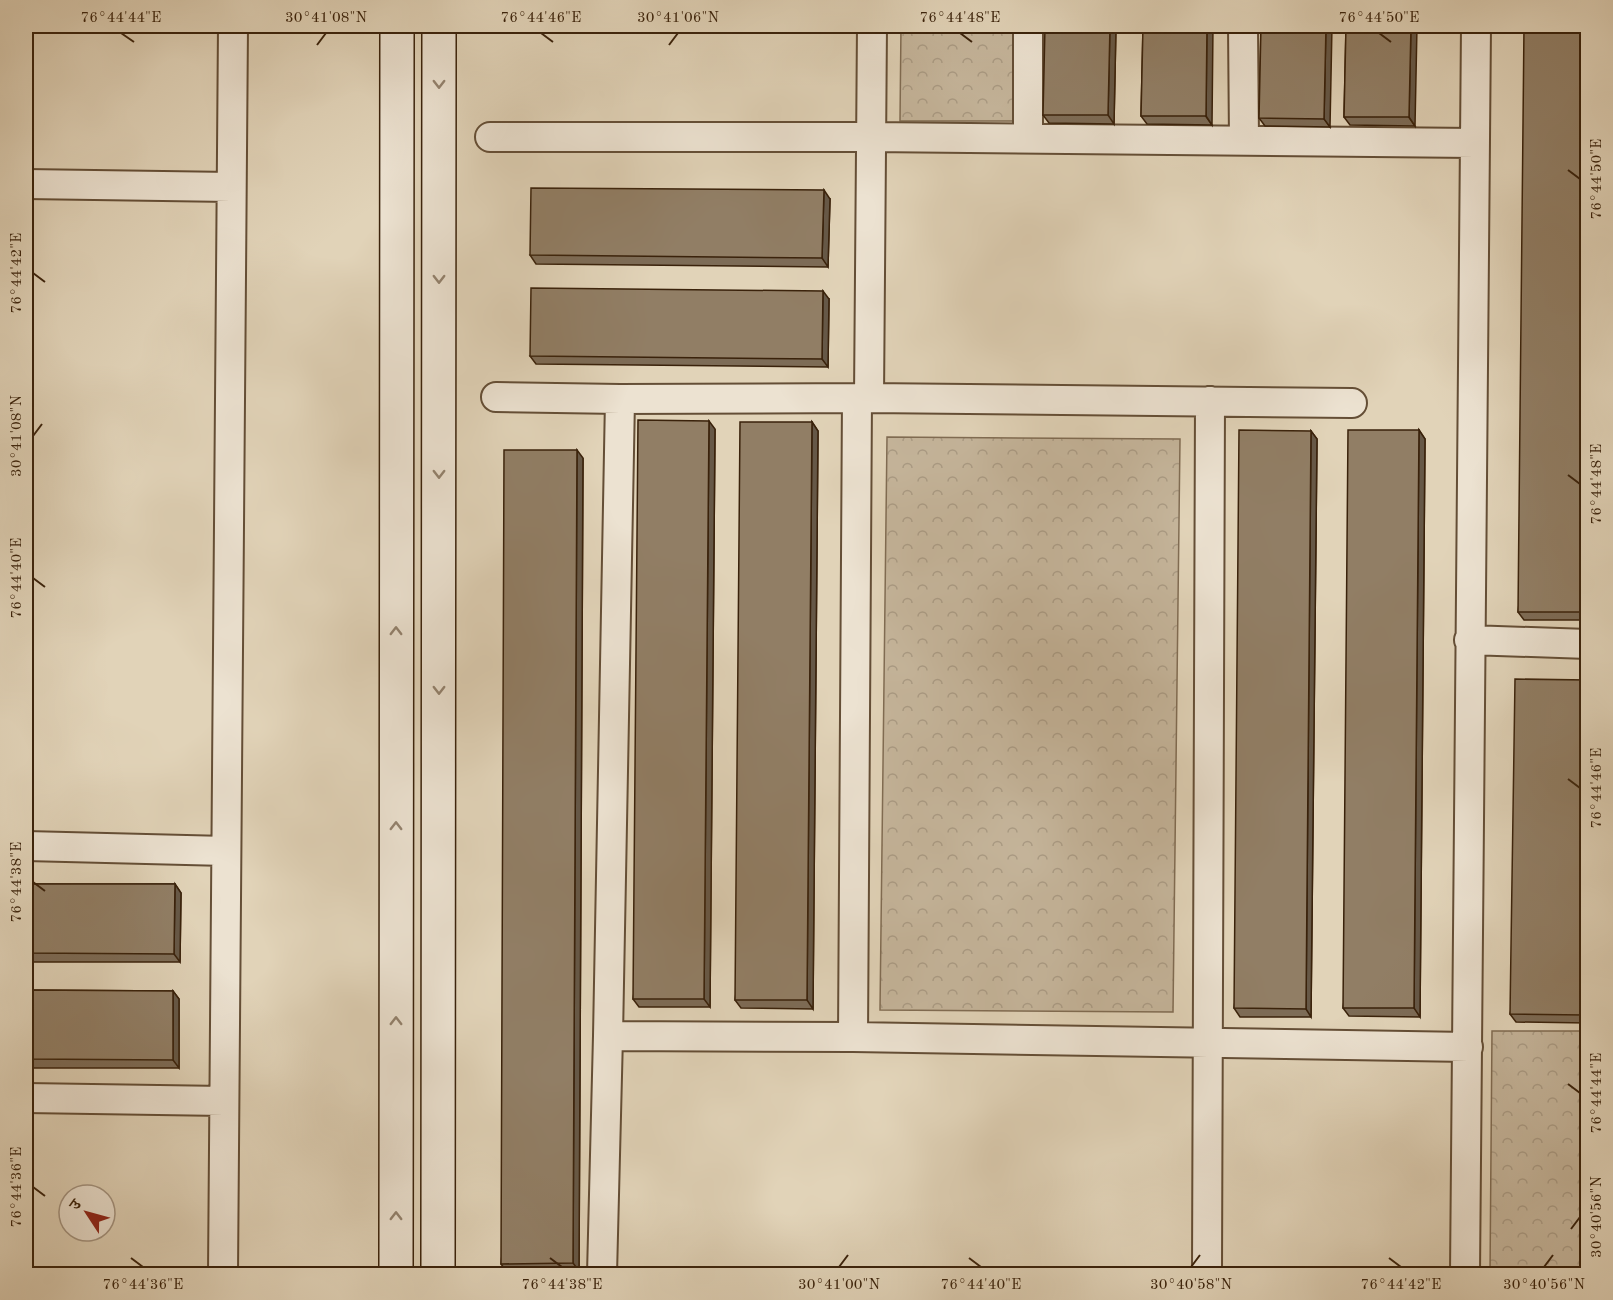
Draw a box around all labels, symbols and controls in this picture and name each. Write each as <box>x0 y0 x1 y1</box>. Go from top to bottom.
text: 76°44'44"E <box>81 11 161 26</box>
text: 30°41'08"N <box>285 11 367 26</box>
text: 76°44'46"E <box>501 11 581 26</box>
text: 30°41'06"N <box>637 11 719 26</box>
text: 76°44'48"E <box>920 11 1000 26</box>
text: 76°44'50"E <box>1339 11 1419 26</box>
one-way arrow <box>433 79 445 88</box>
text: 76°44'50"E <box>1590 139 1605 219</box>
text: 76°44'42"E <box>10 233 25 313</box>
one-way arrow <box>433 274 445 283</box>
text: 30°41'08"N <box>10 395 25 477</box>
text: 76°44'48"E <box>1590 444 1605 524</box>
one-way arrow <box>433 469 445 478</box>
text: 76°44'40"E <box>10 538 25 618</box>
one-way arrow <box>390 627 402 636</box>
one-way arrow <box>433 685 445 694</box>
text: 76°44'46"E <box>1590 748 1605 828</box>
one-way arrow <box>390 822 402 831</box>
text: 76°44'38"E <box>10 842 25 922</box>
one-way arrow <box>390 1017 402 1026</box>
text: 76°44'44"E <box>1590 1053 1605 1133</box>
text: 76°44'36"E <box>10 1147 25 1227</box>
text: 30°40'56"N <box>1590 1176 1605 1258</box>
north arrow <box>57 1183 117 1243</box>
text: उ <box>67 1196 86 1214</box>
one-way arrow <box>390 1212 402 1221</box>
text: 76°44'36"E <box>103 1278 183 1293</box>
text: 76°44'38"E <box>522 1278 602 1293</box>
text: 30°41'00"N <box>798 1278 880 1293</box>
text: 76°44'40"E <box>941 1278 1021 1293</box>
text: 30°40'58"N <box>1150 1278 1232 1293</box>
text: 76°44'42"E <box>1361 1278 1441 1293</box>
text: 30°40'56"N <box>1503 1278 1585 1293</box>

